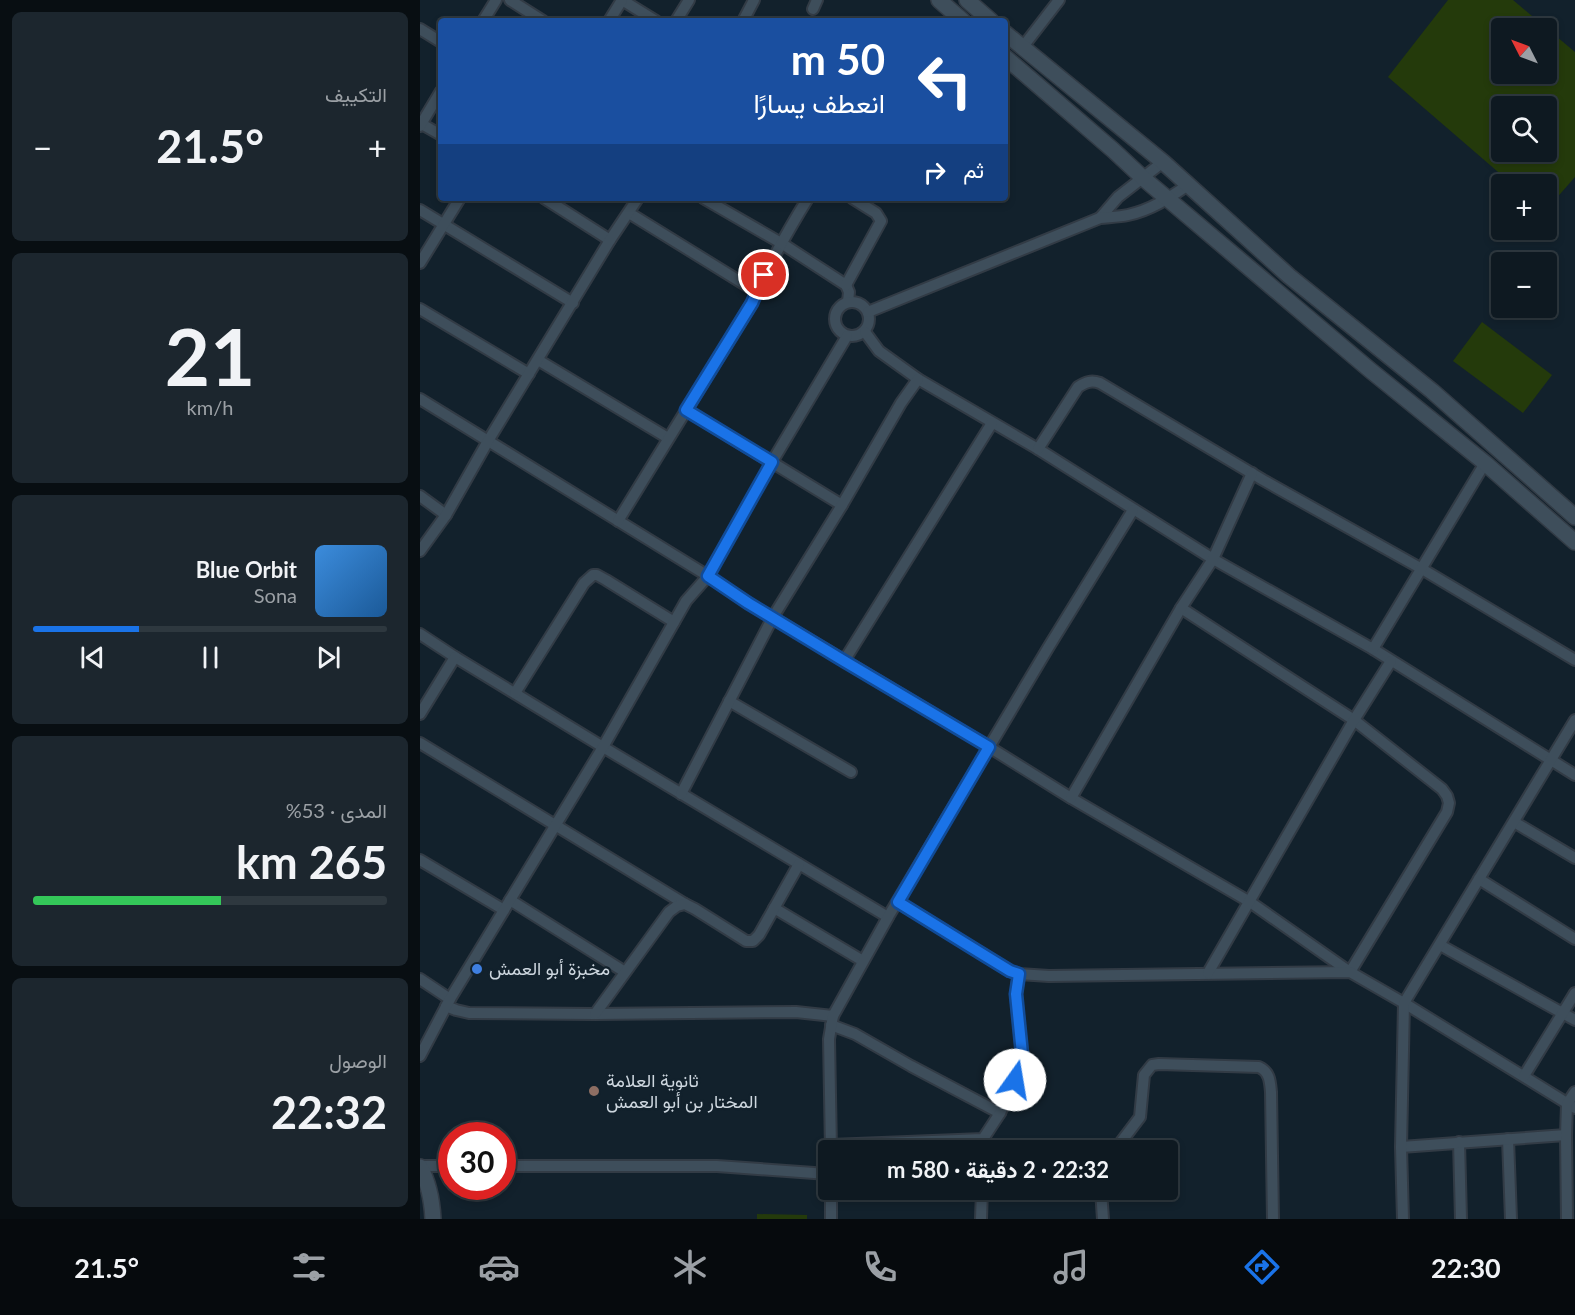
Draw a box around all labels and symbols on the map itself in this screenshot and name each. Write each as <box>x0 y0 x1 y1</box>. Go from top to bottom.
north arrow <box>1491 18 1557 84</box>
pin <box>738 249 789 300</box>
place label: مخبزة أبو العمش <box>489 957 610 980</box>
marker: مخبزة أبو العمش <box>470 962 484 976</box>
position arrow <box>983 1048 1047 1112</box>
place label: ثانوية العلامة المختار بن أبو العمش <box>606 1069 758 1113</box>
marker: ثانوية العلامة المختار بن أبو العمش <box>587 1084 601 1098</box>
speed limit sign: 30 <box>438 1122 516 1200</box>

